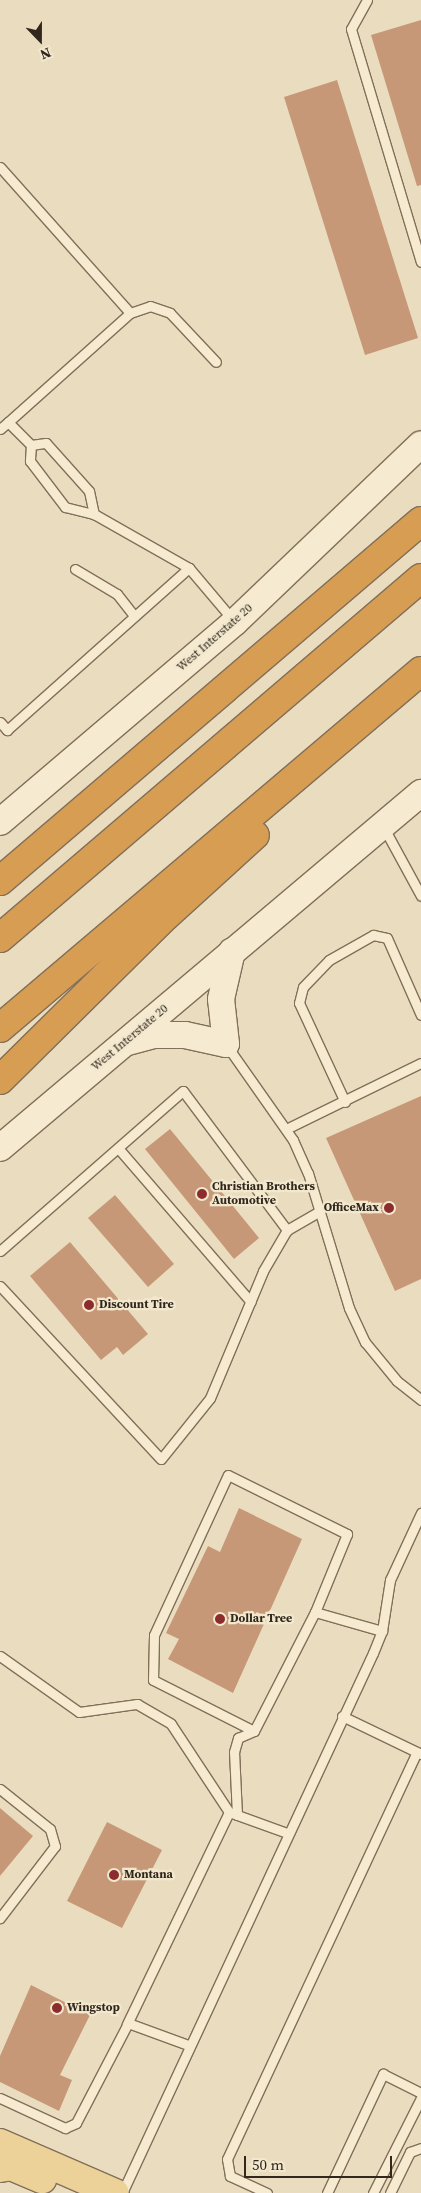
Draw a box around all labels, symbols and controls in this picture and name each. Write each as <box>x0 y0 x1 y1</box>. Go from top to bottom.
north arrow <box>15 15 65 65</box>
text: N <box>37 43 54 65</box>
street label: West Interstate 20 <box>174 601 256 675</box>
street label: West Interstate 20 <box>89 1002 171 1074</box>
place label: Christian Brothers Automotive <box>212 1180 315 1208</box>
marker: Christian Brothers Automotive <box>196 1188 208 1200</box>
place label: OfficeMax <box>324 1201 379 1215</box>
marker: OfficeMax <box>383 1202 395 1214</box>
place label: Discount Tire <box>99 1298 174 1312</box>
marker: Discount Tire <box>83 1299 95 1311</box>
place label: Dollar Tree <box>230 1612 292 1626</box>
marker: Dollar Tree <box>214 1613 226 1625</box>
place label: Montana <box>124 1868 173 1882</box>
marker: Montana <box>108 1869 120 1881</box>
place label: Wingstop <box>67 2001 120 2015</box>
marker: Wingstop <box>51 2002 63 2014</box>
scale bar <box>246 2146 394 2178</box>
text: 50 m <box>252 2154 284 2175</box>

